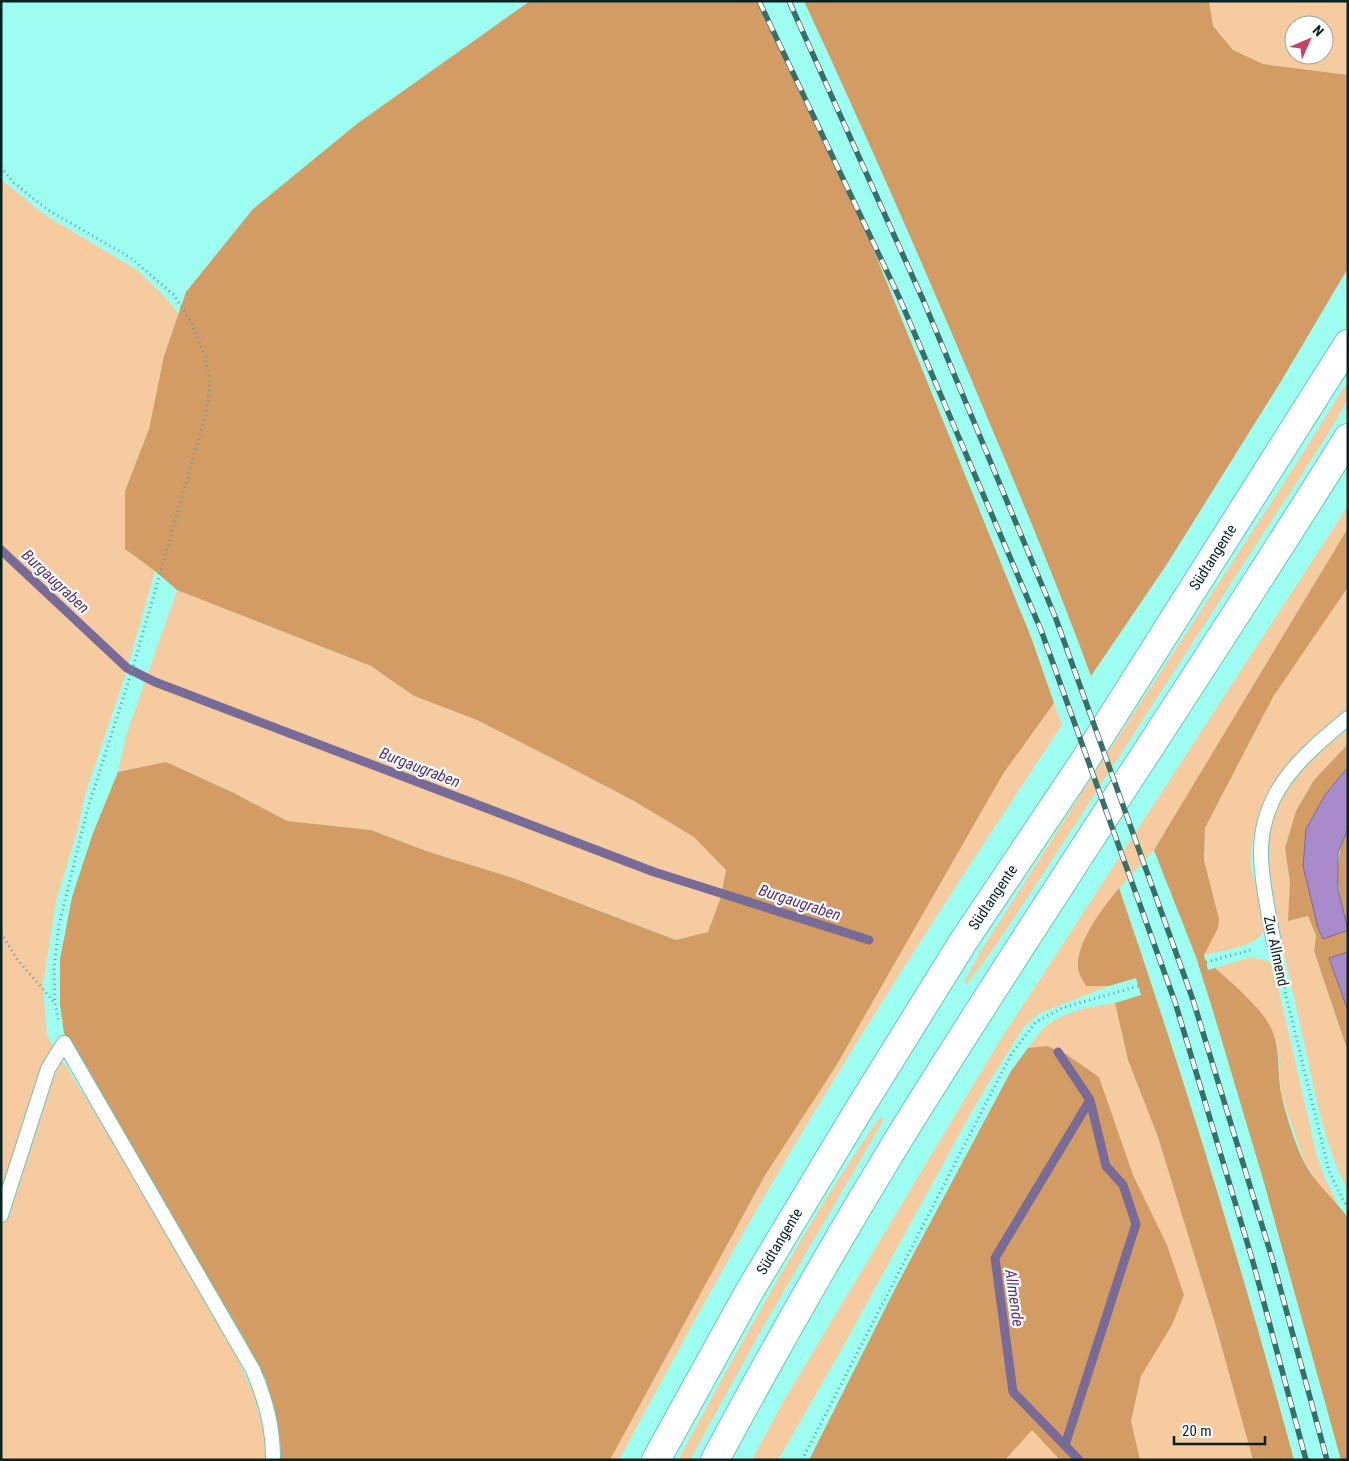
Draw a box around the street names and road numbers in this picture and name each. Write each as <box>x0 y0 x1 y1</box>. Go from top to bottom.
street label: Südtangente <box>1185 521 1241 594</box>
street label: Südtangente <box>965 861 1021 933</box>
street label: Zur Allmend <box>1260 914 1292 988</box>
street label: Südtangente <box>752 1205 806 1278</box>

